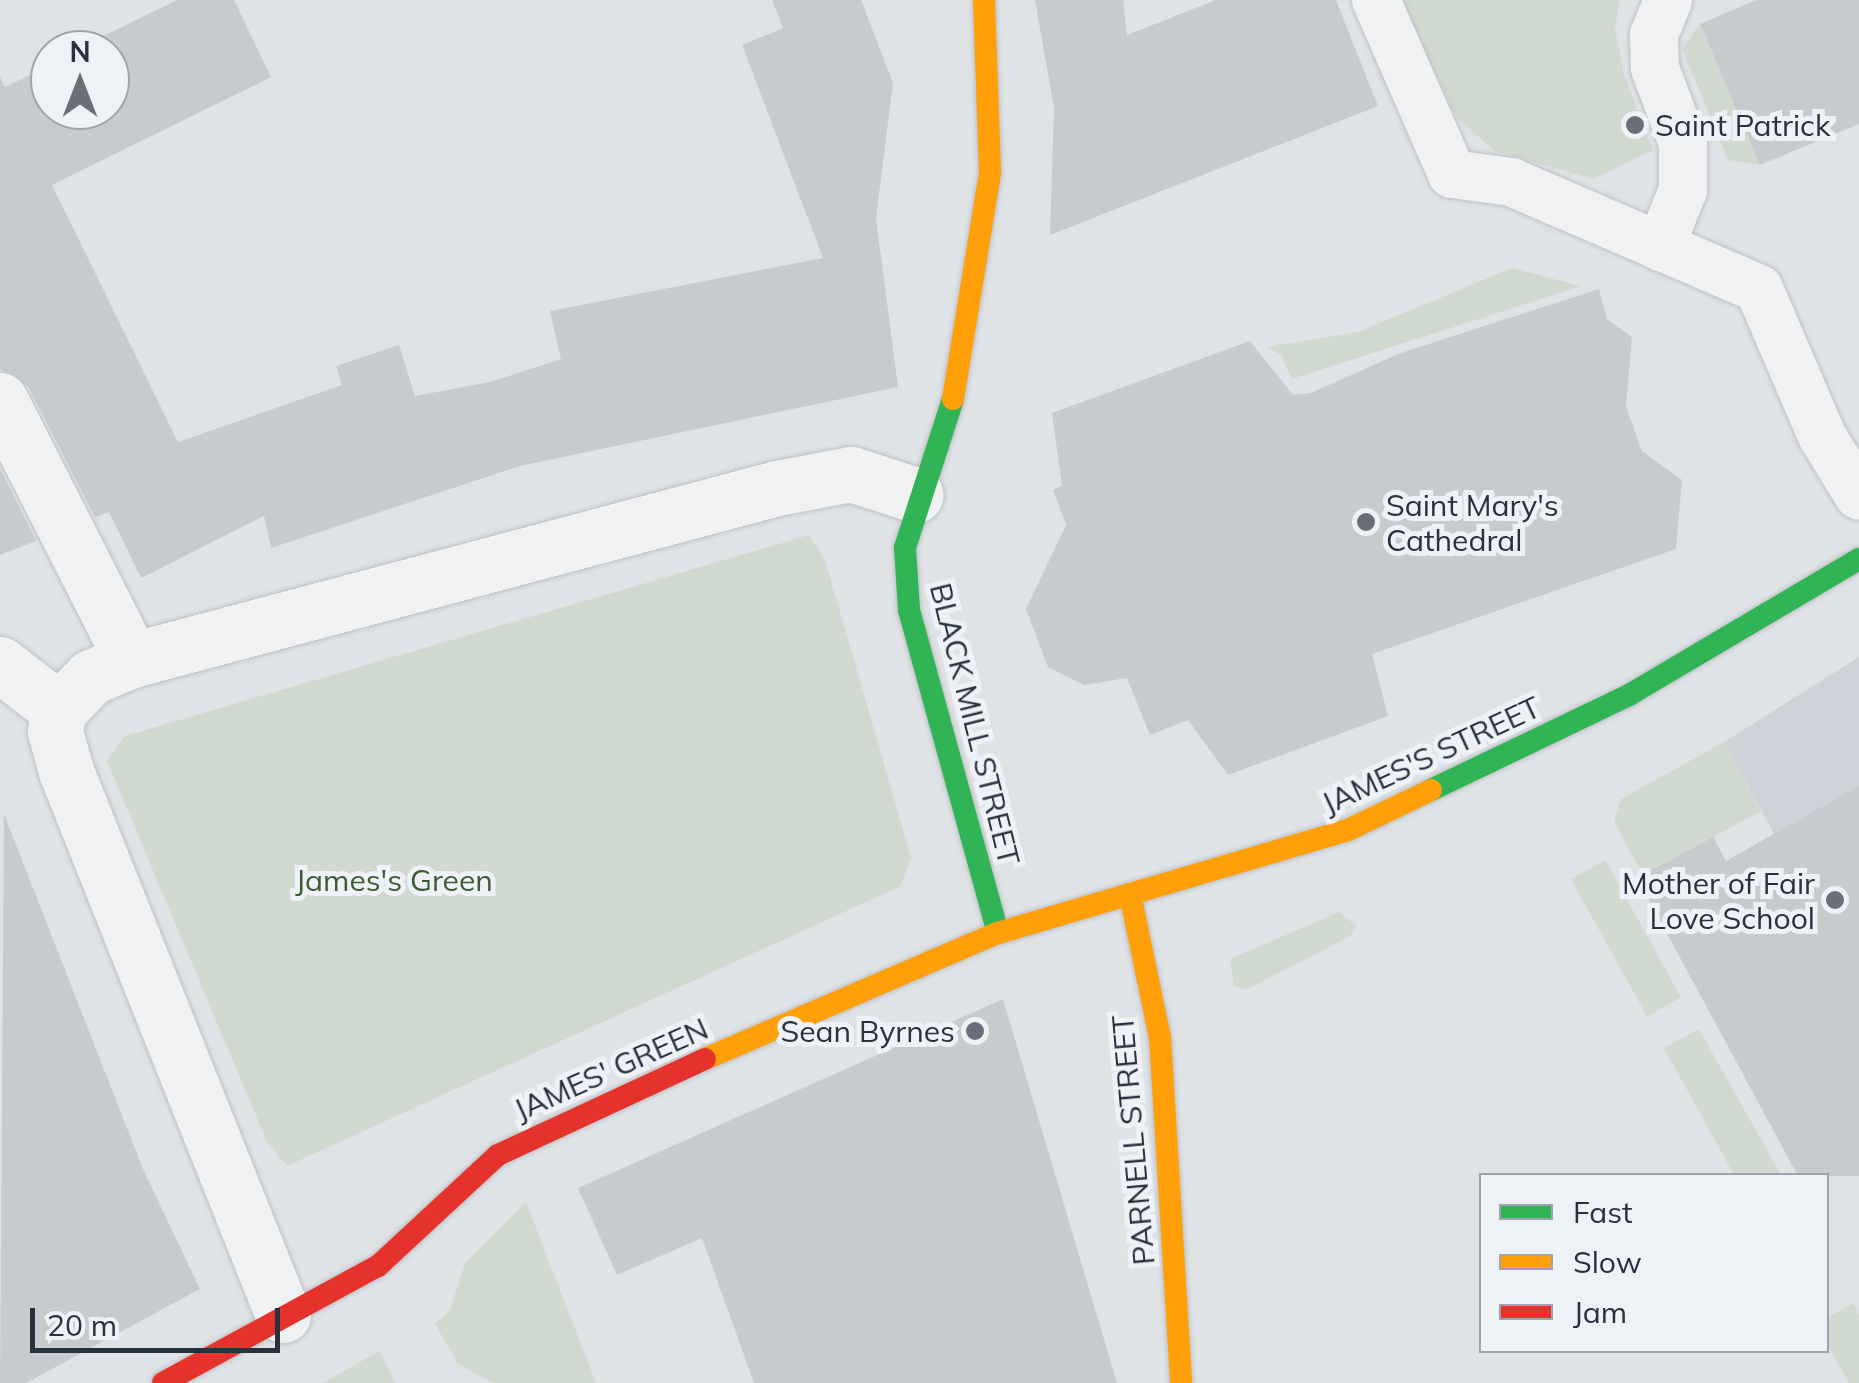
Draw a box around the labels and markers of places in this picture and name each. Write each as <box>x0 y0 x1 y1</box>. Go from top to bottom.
place label: Saint Patrick <box>1655 107 1830 143</box>
marker: Saint Patrick <box>1624 114 1646 136</box>
place label: Saint Mary's Cathedral <box>1386 487 1559 558</box>
marker: Saint Mary's Cathedral <box>1355 511 1377 533</box>
place label: Mother of Fair Love School <box>1622 865 1815 936</box>
marker: Mother of Fair Love School <box>1824 889 1846 911</box>
place label: Sean Byrnes <box>781 1013 955 1049</box>
marker: Sean Byrnes <box>964 1020 986 1042</box>

